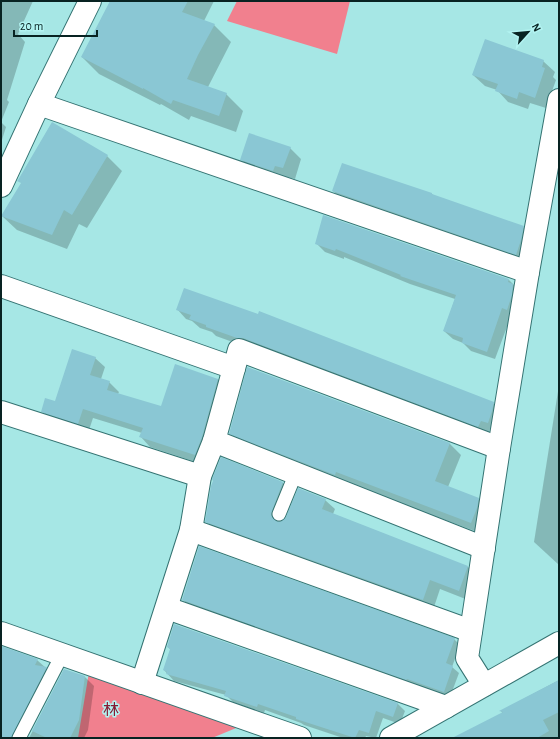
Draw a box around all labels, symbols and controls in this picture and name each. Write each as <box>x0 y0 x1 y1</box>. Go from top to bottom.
scale bar <box>14 12 97 38</box>
north arrow <box>508 12 548 52</box>
text: 20 m <box>20 20 43 32</box>
text: N <box>530 22 543 34</box>
park label: 林 <box>103 702 119 718</box>

